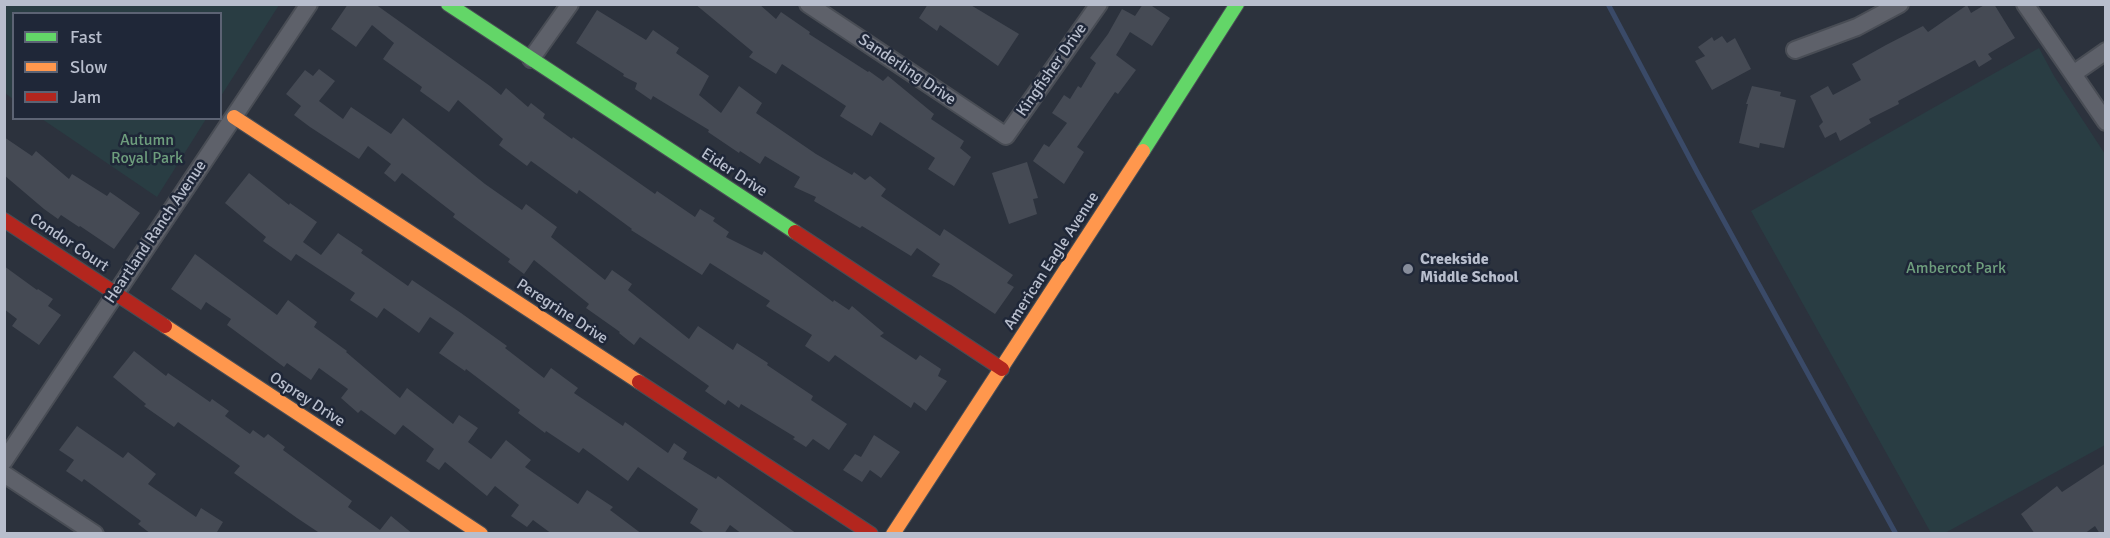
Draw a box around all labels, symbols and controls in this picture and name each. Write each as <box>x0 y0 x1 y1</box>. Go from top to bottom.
legend <box>12 12 222 120</box>
street label: Kingfisher Drive <box>1013 20 1091 120</box>
text: Fast <box>70 26 102 48</box>
street label: Sanderling Drive <box>855 30 959 110</box>
text: Slow <box>70 56 107 78</box>
text: Jam <box>70 86 101 108</box>
park label: Autumn Royal Park <box>111 131 183 169</box>
street label: Eider Drive <box>697 145 771 201</box>
street label: Heartland Ranch Avenue <box>101 157 211 307</box>
street label: American Eagle Avenue <box>1000 188 1104 334</box>
street label: Condor Court <box>26 210 112 276</box>
place label: Creekside Middle School <box>1420 250 1519 288</box>
park label: Ambercot Park <box>1906 259 2006 279</box>
marker: Creekside Middle School <box>1401 262 1415 276</box>
street label: Peregrine Drive <box>513 275 611 349</box>
street label: Osprey Drive <box>266 368 348 432</box>

